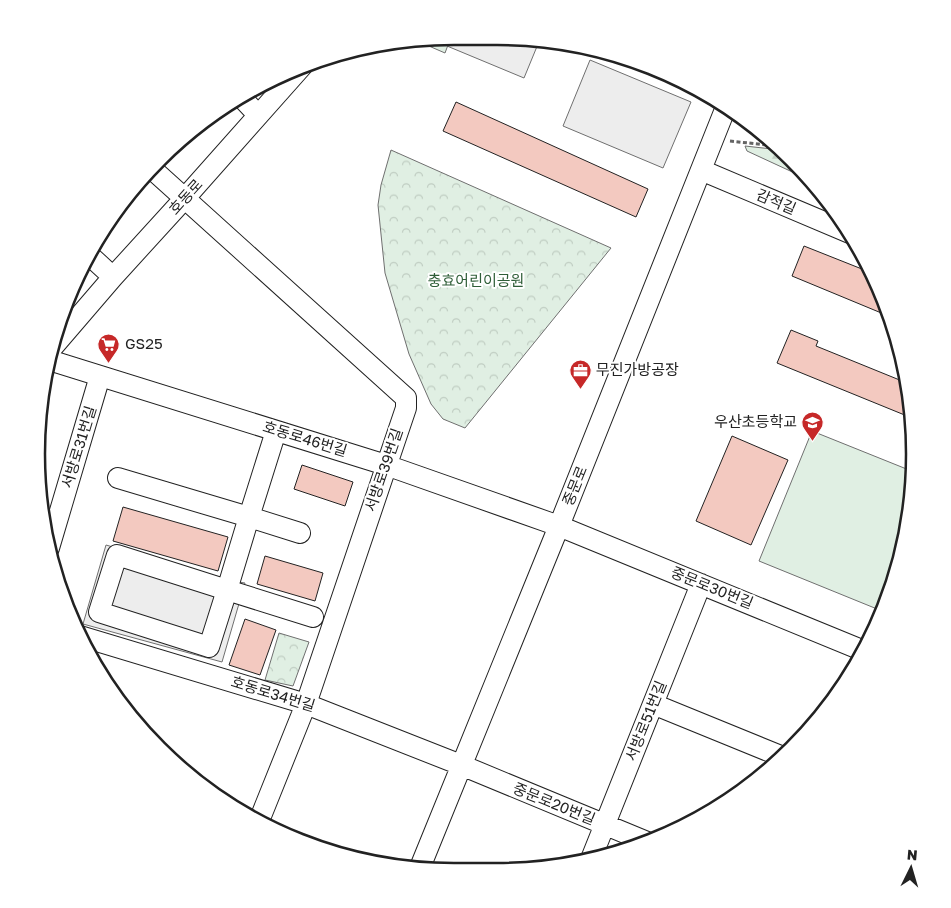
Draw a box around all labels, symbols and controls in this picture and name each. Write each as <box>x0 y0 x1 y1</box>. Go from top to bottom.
street label: 호동로 <box>165 175 206 218</box>
street label: 감적길 <box>754 185 799 217</box>
park label: 충효어린이공원 <box>428 271 524 289</box>
supermarket icon: GS25 <box>97 332 121 363</box>
place label: GS25 <box>125 334 163 352</box>
office icon: 무진가방공장 <box>568 358 592 389</box>
place label: 무진가방공장 <box>596 360 679 378</box>
street label: 서방로31번길 <box>57 403 99 490</box>
school or university icon: 우산초등학교 <box>801 410 825 441</box>
place label: 우산초등학교 <box>714 412 797 430</box>
street label: 호동로46번길 <box>261 417 350 459</box>
street label: 서방로39번길 <box>360 426 406 514</box>
street label: 중문로 <box>558 463 590 508</box>
street label: 중문로30번길 <box>669 562 756 612</box>
street label: 호동로34번길 <box>229 672 317 714</box>
street label: 서방로51번길 <box>621 678 669 763</box>
street label: 중문로20번길 <box>511 778 598 828</box>
north arrow <box>886 843 936 893</box>
text: N <box>906 846 918 863</box>

